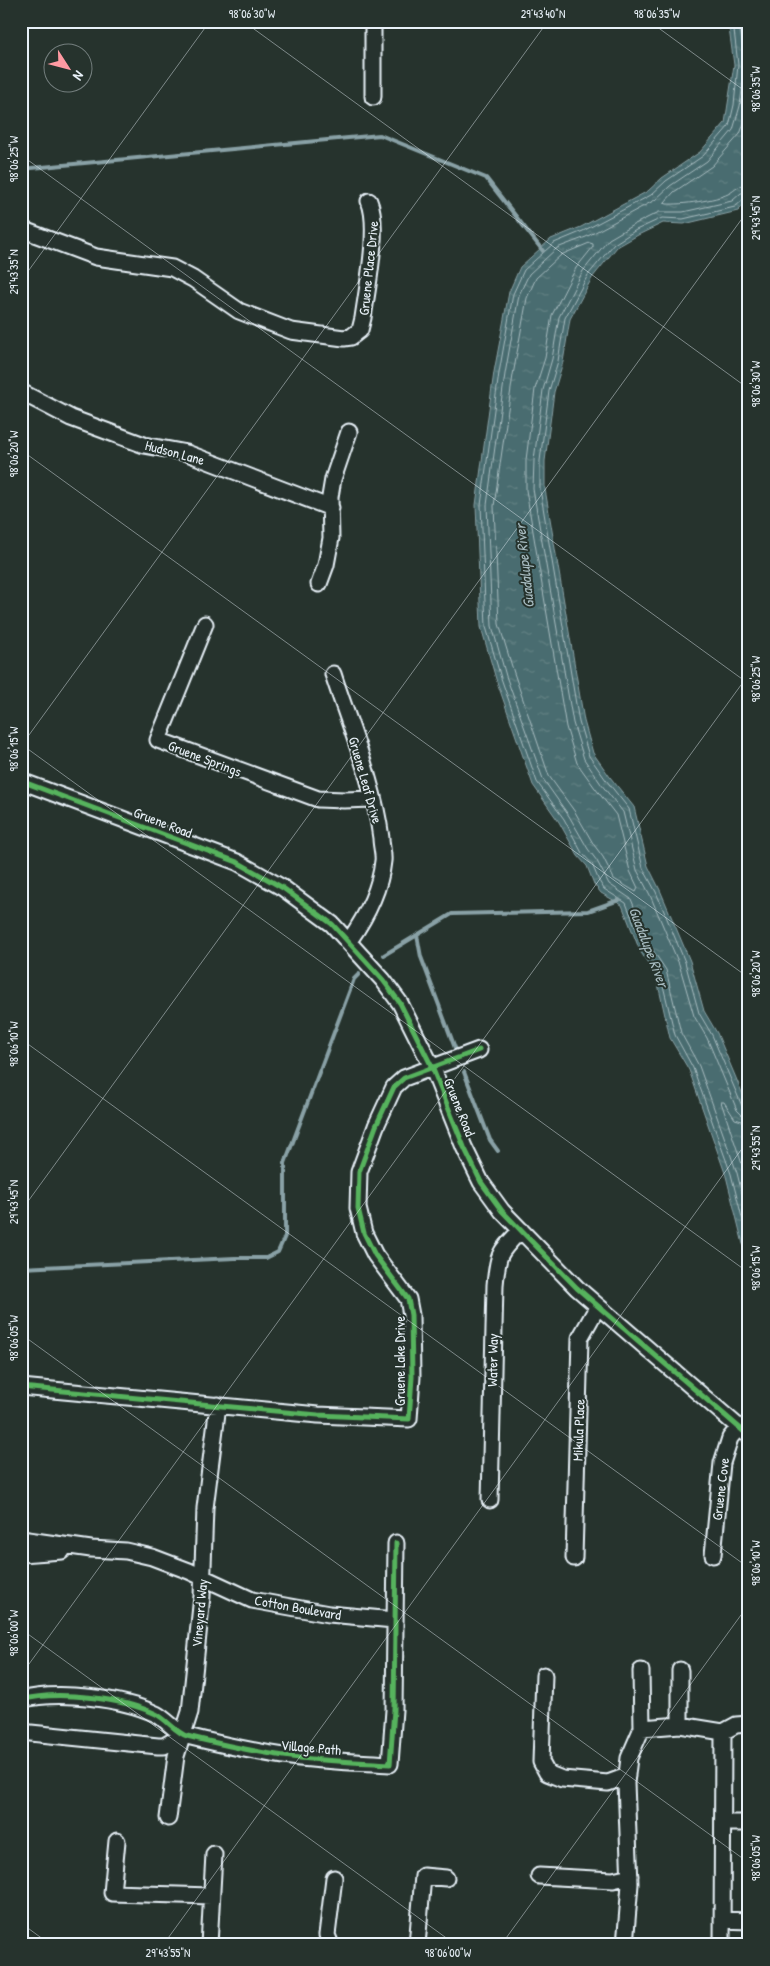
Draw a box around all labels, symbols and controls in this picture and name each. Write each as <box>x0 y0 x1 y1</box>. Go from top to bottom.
text: 98°06'30"W <box>229 5 276 22</box>
text: 29°43'40"N <box>521 5 565 22</box>
text: 98°06'35"W <box>634 5 681 22</box>
north arrow <box>42 42 92 92</box>
text: 98°06'35"W <box>747 65 764 112</box>
text: N <box>69 67 89 85</box>
text: 98°06'25"W <box>5 135 22 182</box>
text: 29°43'45"N <box>747 196 764 240</box>
street label: Gruene Place Drive <box>354 219 382 316</box>
text: 29°43'35"N <box>5 249 22 295</box>
text: 98°06'30"W <box>747 360 764 407</box>
text: 98°06'20"W <box>5 430 22 477</box>
street label: Hudson Lane <box>143 435 207 469</box>
water label: Guadalupe River <box>509 521 539 609</box>
text: 98°06'25"W <box>747 655 764 702</box>
text: 98°06'15"W <box>5 726 22 771</box>
street label: Gruene Leaf Drive <box>345 734 388 826</box>
street label: Gruene Springs <box>165 735 244 782</box>
street label: Gruene Road <box>131 802 196 842</box>
water label: Guadalupe River <box>624 904 675 992</box>
text: 98°06'20"W <box>747 950 764 997</box>
text: 98°06'10"W <box>5 1021 22 1067</box>
street label: Gruene Road <box>440 1075 480 1139</box>
text: 29°43'55"N <box>747 1126 764 1170</box>
text: 29°43'45"N <box>5 1180 22 1224</box>
text: 98°06'15"W <box>747 1245 764 1290</box>
text: 98°06'05"W <box>5 1314 22 1361</box>
street label: Gruene Lake Drive <box>390 1316 409 1406</box>
street label: Water Way <box>482 1333 503 1387</box>
street label: Mikula Place <box>567 1398 589 1461</box>
street label: Gruene Cove <box>707 1456 733 1521</box>
text: 98°06'10"W <box>747 1540 764 1586</box>
street label: Vineyard Way <box>187 1578 212 1648</box>
street label: Cotton Boulevard <box>253 1590 343 1624</box>
text: 98°06'00"W <box>5 1609 22 1656</box>
street label: Village Path <box>280 1735 342 1760</box>
text: 98°06'05"W <box>747 1834 764 1881</box>
text: 29°43'55"N <box>146 1944 190 1961</box>
text: 98°06'00"W <box>425 1944 472 1961</box>

